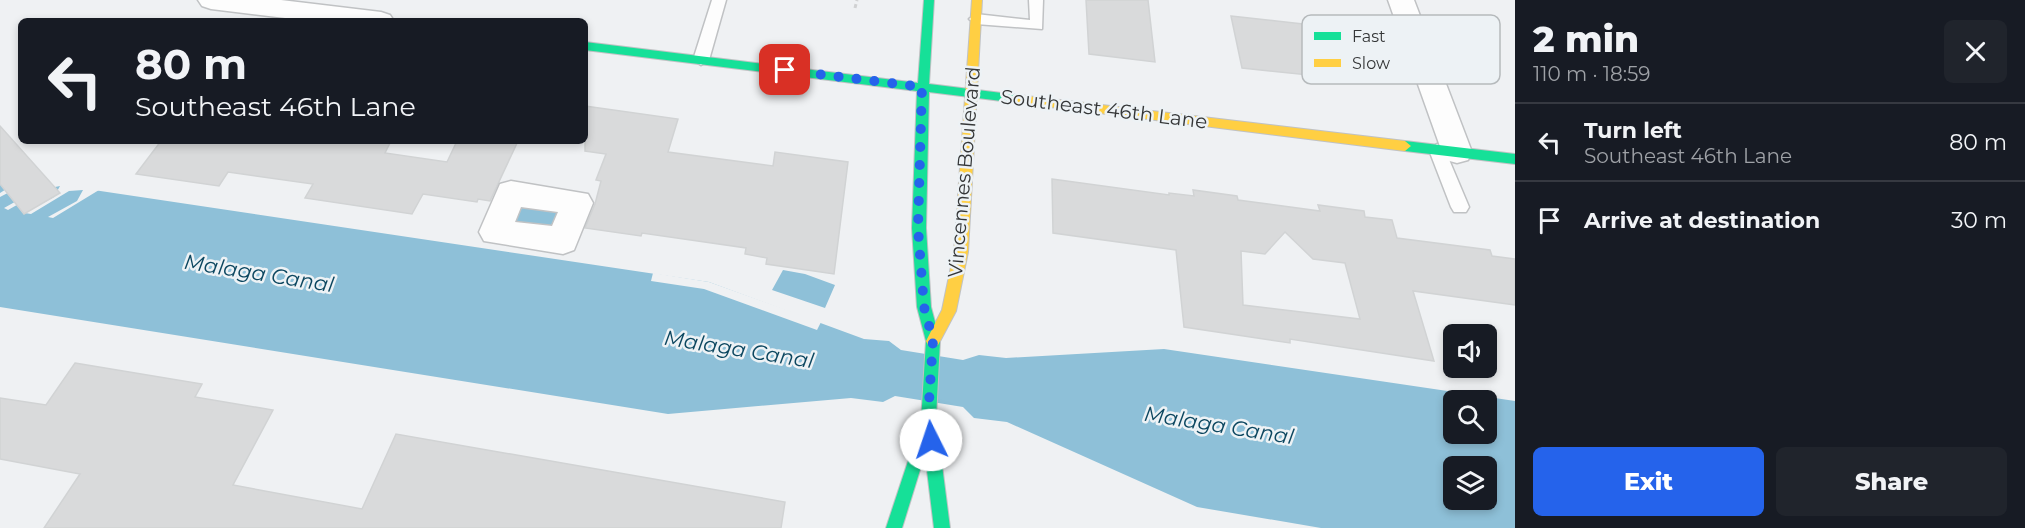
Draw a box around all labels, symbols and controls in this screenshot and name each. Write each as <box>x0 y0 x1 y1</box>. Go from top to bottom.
legend <box>1302 15 1500 84</box>
text: 2 min <box>1533 17 1639 61</box>
button: close <box>1944 20 2007 83</box>
text: Fast <box>1352 27 1386 46</box>
text: 80 m <box>135 38 247 90</box>
icon: left <box>36 42 114 120</box>
pin <box>759 44 810 95</box>
icon: arrive <box>768 53 801 86</box>
text: Slow <box>1352 54 1390 73</box>
text: 110 m · 18:59 <box>1533 62 1650 86</box>
street label: Vincennes Boulevard <box>943 66 985 278</box>
street label: Southeast 46th Lane <box>999 84 1209 134</box>
text: Southeast 46th Lane <box>135 90 416 123</box>
text: Turn left <box>1584 117 1682 144</box>
icon: left <box>1533 126 1566 159</box>
text: 80 m <box>1949 129 2007 156</box>
text: Southeast 46th Lane <box>1584 144 1792 168</box>
icon: arrive <box>1533 204 1566 237</box>
text: Arrive at destination <box>1584 207 1820 234</box>
text: 30 m <box>1951 207 2007 234</box>
water label: Malaga Canal <box>182 249 336 297</box>
map controls <box>1443 324 1497 510</box>
button: sound <box>1443 324 1497 378</box>
water label: Malaga Canal <box>662 325 816 373</box>
button: search <box>1443 390 1497 444</box>
water label: Malaga Canal <box>1142 401 1296 449</box>
position arrow <box>899 408 963 472</box>
button: Exit <box>1533 447 1764 516</box>
button: Share <box>1776 447 2007 516</box>
button: layers <box>1443 456 1497 510</box>

